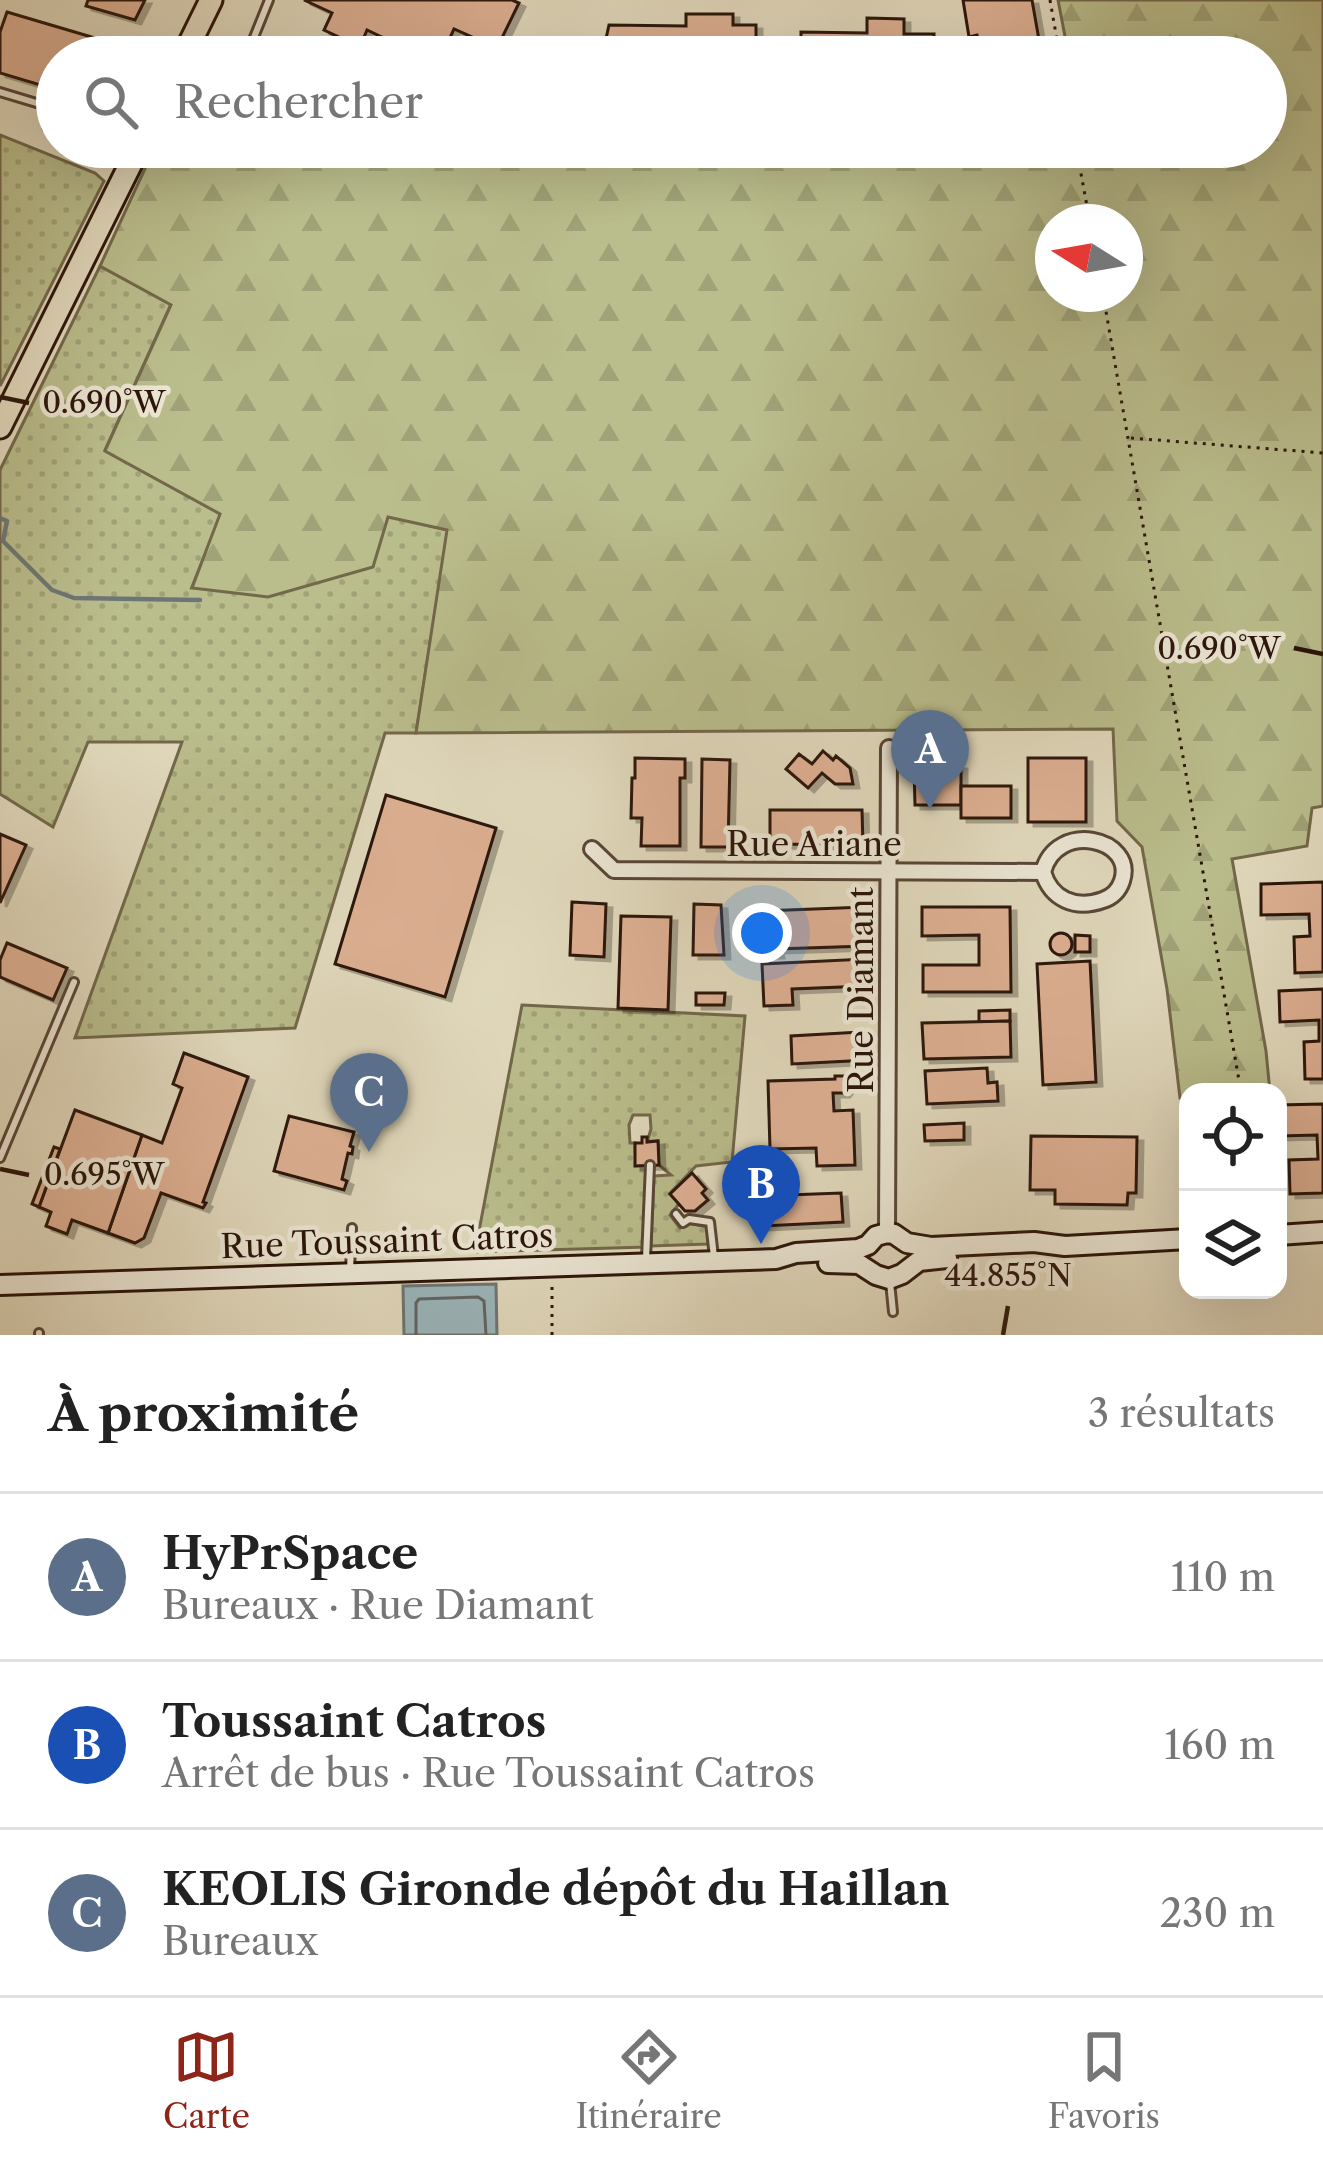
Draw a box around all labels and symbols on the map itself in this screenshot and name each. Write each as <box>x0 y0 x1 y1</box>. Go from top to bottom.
north arrow <box>1035 204 1143 312</box>
text: 0.690°W <box>42 384 167 421</box>
text: 0.690°W <box>1157 630 1282 667</box>
pin: A <box>891 710 969 809</box>
street label: Rue Ariane <box>726 824 902 865</box>
street label: Rue Diamant <box>841 886 882 1093</box>
your location <box>732 903 792 963</box>
pin: C <box>330 1053 408 1152</box>
pin: B <box>722 1145 800 1244</box>
text: 0.695°W <box>44 1156 165 1193</box>
street label: Rue Toussaint Catros <box>220 1215 554 1267</box>
text: 44.855°N <box>944 1257 1072 1294</box>

